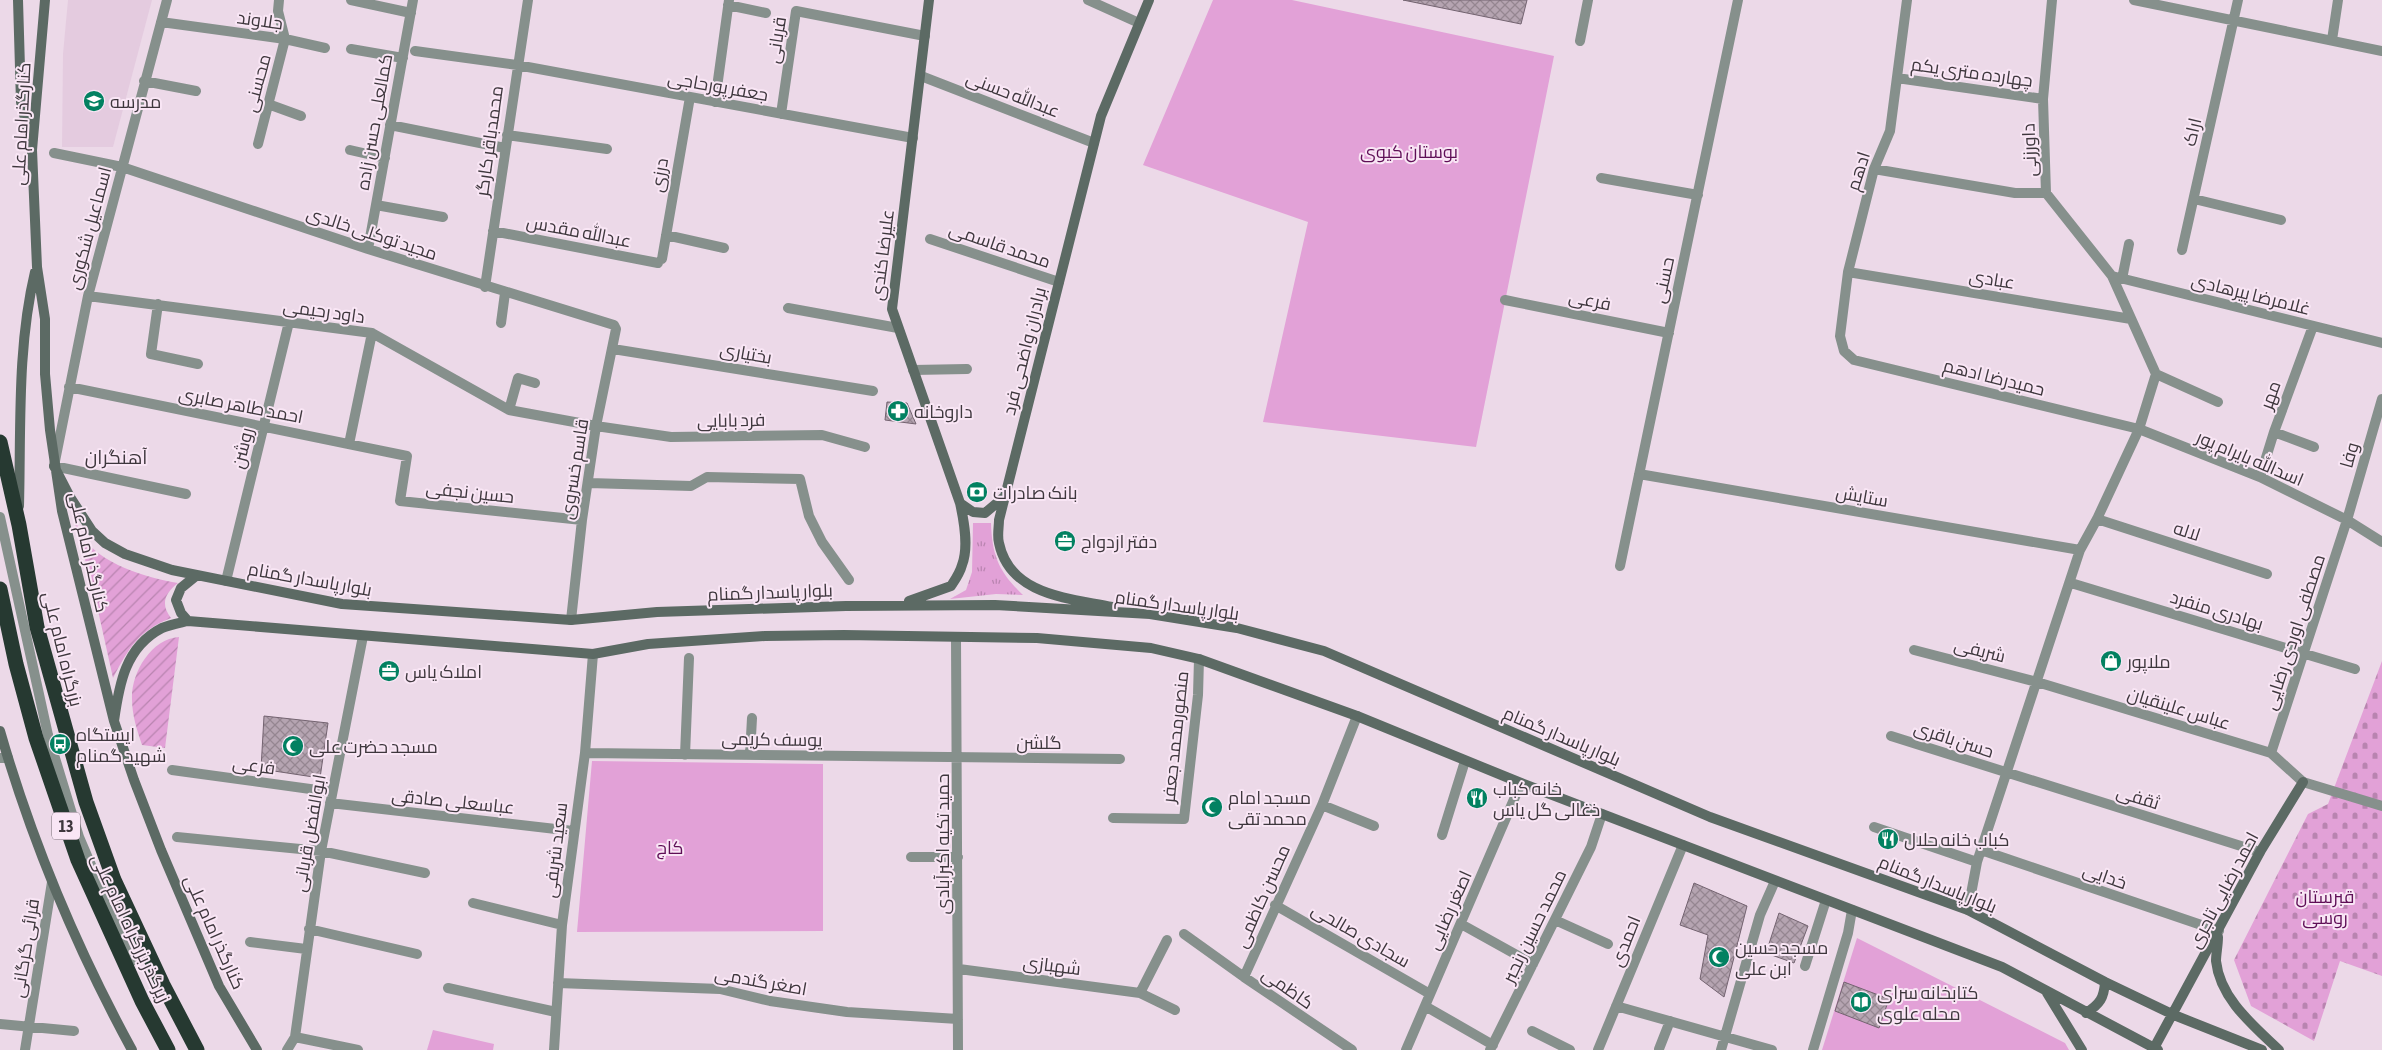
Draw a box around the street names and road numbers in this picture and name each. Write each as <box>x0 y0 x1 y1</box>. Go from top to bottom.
street label: جلاوند <box>235 6 284 35</box>
street label: قربانی <box>762 15 791 65</box>
street label: محسنی <box>239 52 276 115</box>
street label: کمالعلی حسن زاده <box>352 52 397 192</box>
street label: چهارده متری یکم <box>1909 53 2034 93</box>
street label: کنارگذر امام علی <box>7 62 37 186</box>
street label: عبدالله حسنی <box>963 66 1063 122</box>
street label: جعفر پورحاجی <box>666 67 770 107</box>
street label: محمدباقر کارگر <box>471 84 508 199</box>
street label: اراک <box>2179 116 2206 148</box>
street label: داورزنی <box>2018 123 2041 177</box>
street label: ادهم <box>1842 149 1876 194</box>
street label: درزی <box>646 156 673 194</box>
street label: اسماعیل شکوری <box>63 164 116 292</box>
street label: مجید توکلی خالدی <box>304 202 440 265</box>
street label: علیرضا کندی <box>866 208 899 302</box>
street label: عبدالله مقدس <box>525 210 633 252</box>
street label: محمد قاسمی <box>946 218 1053 273</box>
street label: حسنی <box>1648 255 1679 305</box>
street label: عبادی <box>1967 265 2016 294</box>
street label: غلامرضا پیرهادی <box>2189 269 2313 321</box>
street label: برادران واضحی فرد <box>998 285 1051 418</box>
street label: فرعی <box>1567 286 1613 315</box>
street label: داود رحیمی <box>282 295 366 328</box>
street label: بختیاری <box>718 338 774 369</box>
street label: حمیدرضا ادهم <box>1940 354 2047 402</box>
street label: مهر <box>2255 378 2286 413</box>
street label: احمد طاهر صابری <box>177 383 305 428</box>
street label: فرد بابایی <box>697 409 765 432</box>
street label: قاسم خسروی <box>556 417 594 521</box>
street label: روشن <box>227 425 258 471</box>
street label: اسدالله بایرام پور <box>2192 425 2307 492</box>
street label: وفا <box>2335 440 2364 471</box>
street label: حسین نجفی <box>425 477 515 508</box>
street label: ستایش <box>1834 481 1890 512</box>
street label: کنارگذر امام علی <box>63 490 113 615</box>
street label: لاله <box>2171 517 2203 545</box>
street label: مصطفی اوردی رضایی <box>2259 551 2330 713</box>
street label: بلوار پاسدار گمنام <box>246 558 374 602</box>
street label: بلوار پاسدار گمنام <box>707 579 833 607</box>
street label: بلوار پاسدار گمنام <box>1113 586 1241 626</box>
street label: بهادری منفرد <box>2168 586 2266 635</box>
street label: بزرگراه امام علی <box>37 589 87 709</box>
street label: شریفی <box>1952 633 2008 667</box>
street label: منصورمحمد جعفر <box>1158 670 1193 805</box>
street label: عباس علینقیان <box>2125 682 2233 735</box>
street label: بلوار پاسدار گمنام <box>1499 702 1624 772</box>
street label: حسن باقری <box>1911 716 1997 763</box>
street label: یوسف کریمی <box>721 728 823 751</box>
street label: گلشن <box>1016 732 1062 754</box>
street label: فرعی <box>231 752 277 779</box>
street label: ابوالفضل قربانی <box>288 773 331 894</box>
street label: حمید تکیه اکبرآبادی <box>932 774 954 914</box>
street label: ثقفی <box>2114 781 2162 814</box>
street label: عباسعلی صادقی <box>390 784 516 819</box>
street label: سعید شریفی <box>539 801 572 899</box>
road number: 13 <box>52 812 80 839</box>
street label: احمد رضایی تاجری <box>2184 828 2263 952</box>
street label: محسن کاظمی <box>1230 841 1295 951</box>
street label: زیرگذر بزرگراه امام علی <box>85 850 175 1007</box>
street label: بلوار پاسدار گمنام <box>1875 851 2000 919</box>
street label: خدایی <box>2080 859 2130 894</box>
street label: محمد حسین رنجبر <box>1497 866 1571 987</box>
street label: اصغر رضایی <box>1422 867 1477 953</box>
street label: کنارگذر امام علی <box>179 871 250 993</box>
street label: قرائی گرگانی <box>7 897 44 999</box>
street label: سجادی صالحی <box>1308 898 1414 972</box>
street label: احمدی <box>1605 913 1646 970</box>
street label: شهبازی <box>1022 951 1082 980</box>
street label: اصغر گندمی <box>713 963 809 1000</box>
street label: کاظمی <box>1258 963 1318 1014</box>

